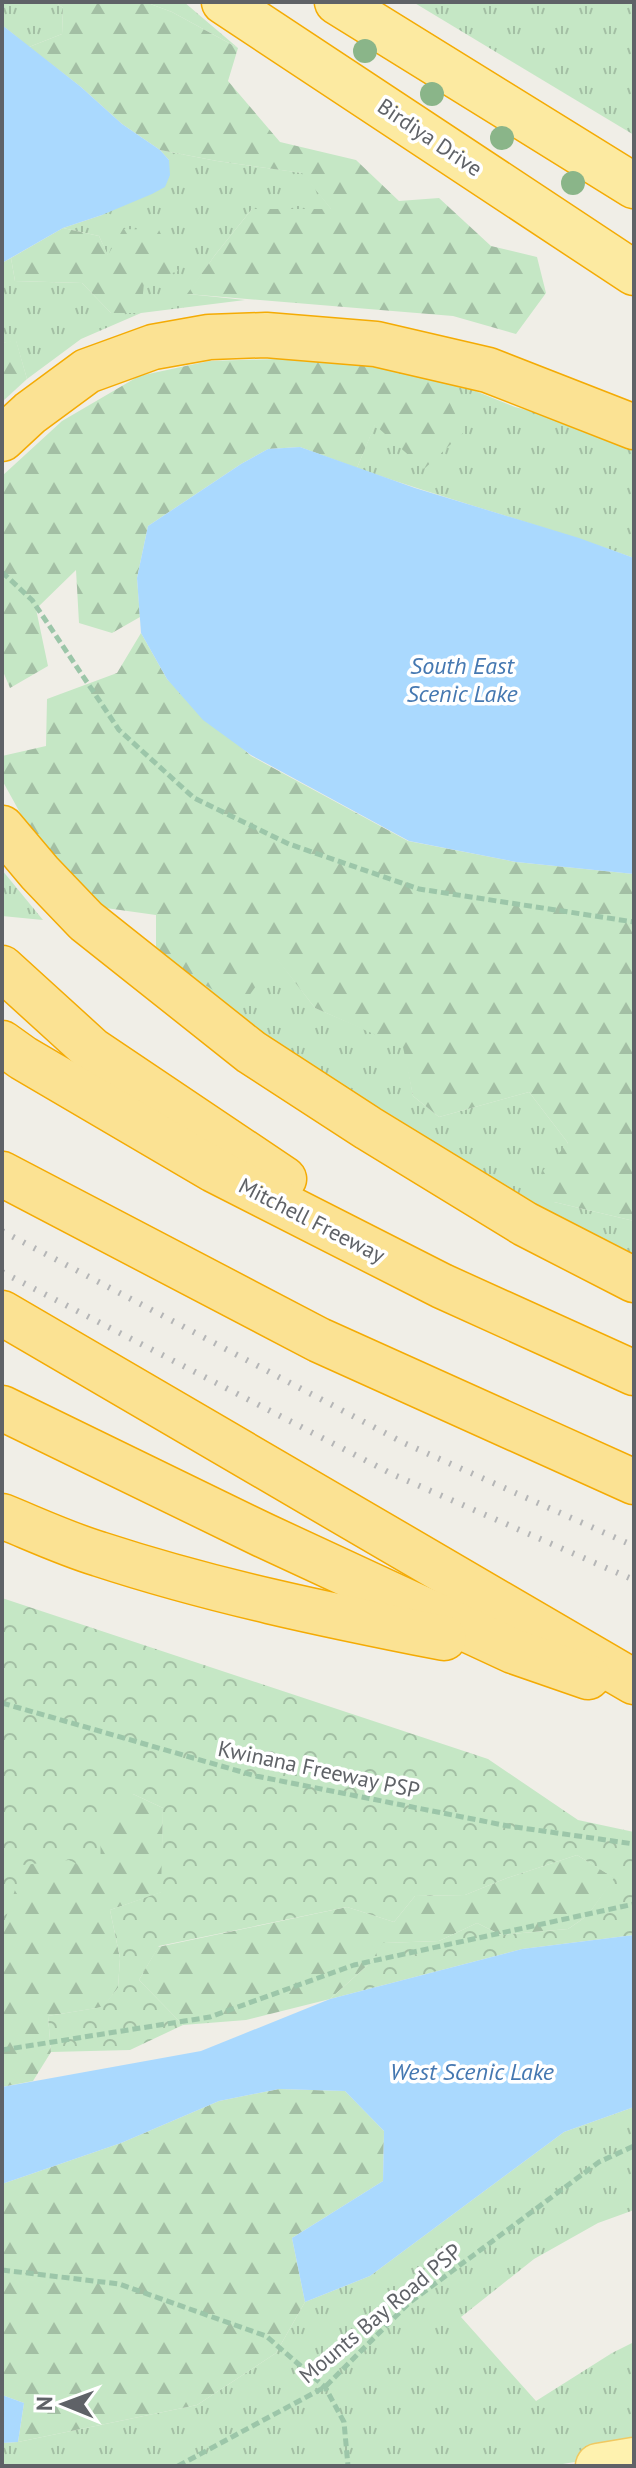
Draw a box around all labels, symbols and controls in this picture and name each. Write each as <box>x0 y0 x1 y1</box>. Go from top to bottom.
street label: Birdiya Drive <box>372 92 488 182</box>
water label: South East Scenic Lake <box>406 650 518 709</box>
street label: Mitchell Freeway <box>234 1171 390 1269</box>
street label: Kwinana Freeway PSP <box>216 1734 422 1804</box>
water label: West Scenic Lake <box>390 2056 554 2087</box>
street label: Mounts Bay Road PSP <box>293 2237 467 2389</box>
north arrow <box>24 2364 104 2444</box>
text: N <box>30 2396 58 2411</box>

